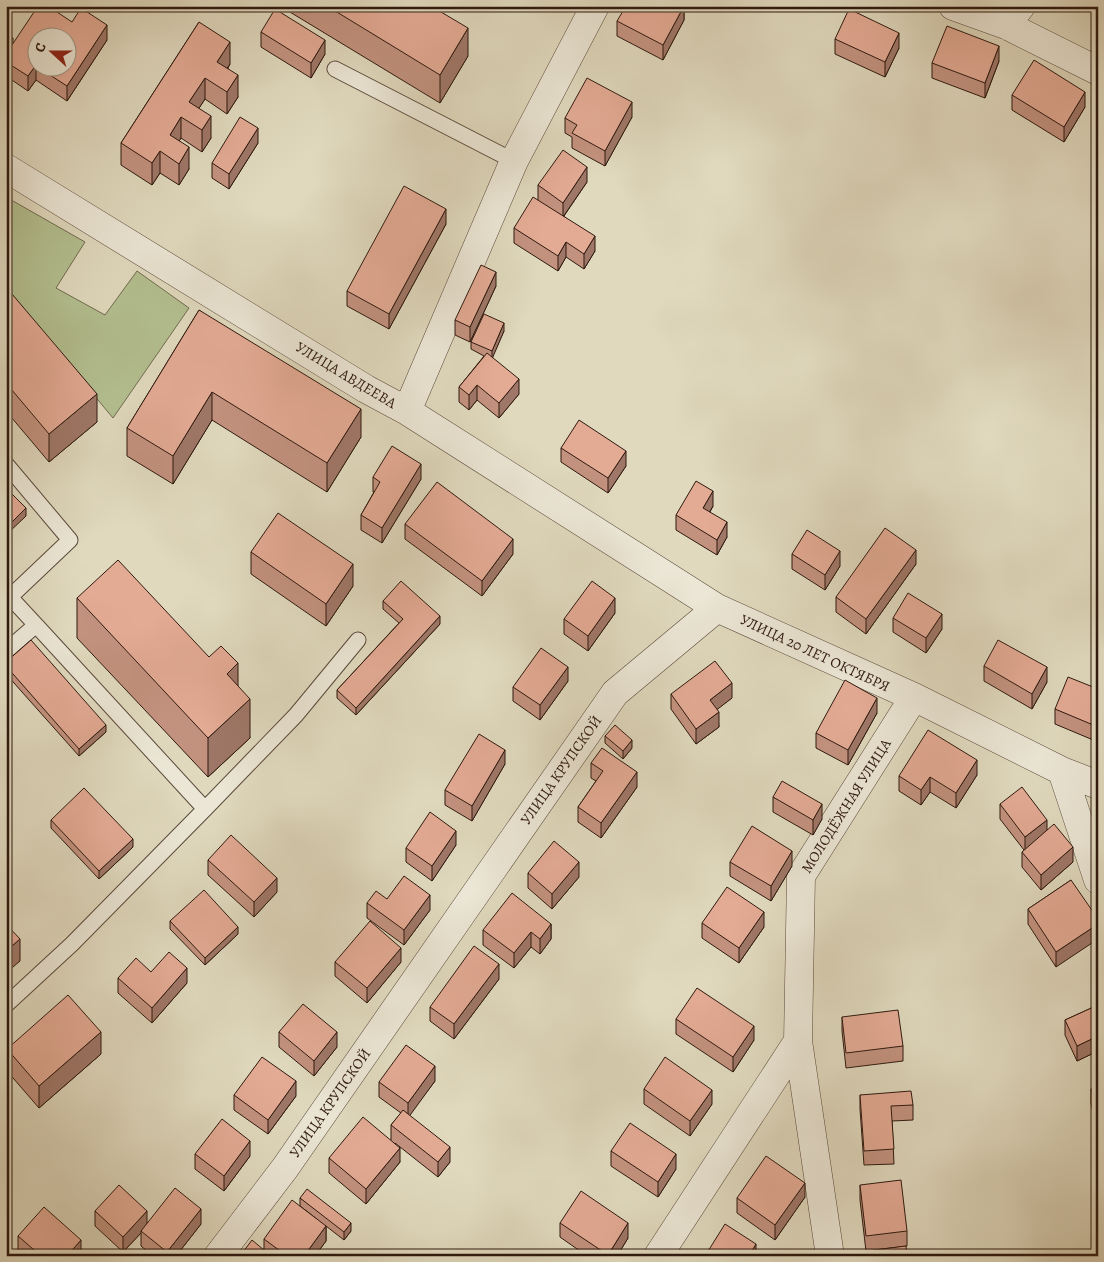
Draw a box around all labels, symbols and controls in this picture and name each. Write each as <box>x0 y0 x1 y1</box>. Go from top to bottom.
north arrow <box>28 28 78 78</box>
text: С <box>30 40 51 55</box>
street label: УЛИЦА АВДЕЕВА <box>292 337 400 413</box>
street label: УЛИЦА 20 ЛЕТ ОКТЯБРЯ <box>737 609 893 697</box>
street label: УЛИЦА КРУПСКОЙ <box>516 711 606 829</box>
street label: МОЛОДЁЖНАЯ УЛИЦА <box>796 735 896 877</box>
street label: УЛИЦА КРУПСКОЙ <box>285 1044 375 1162</box>

